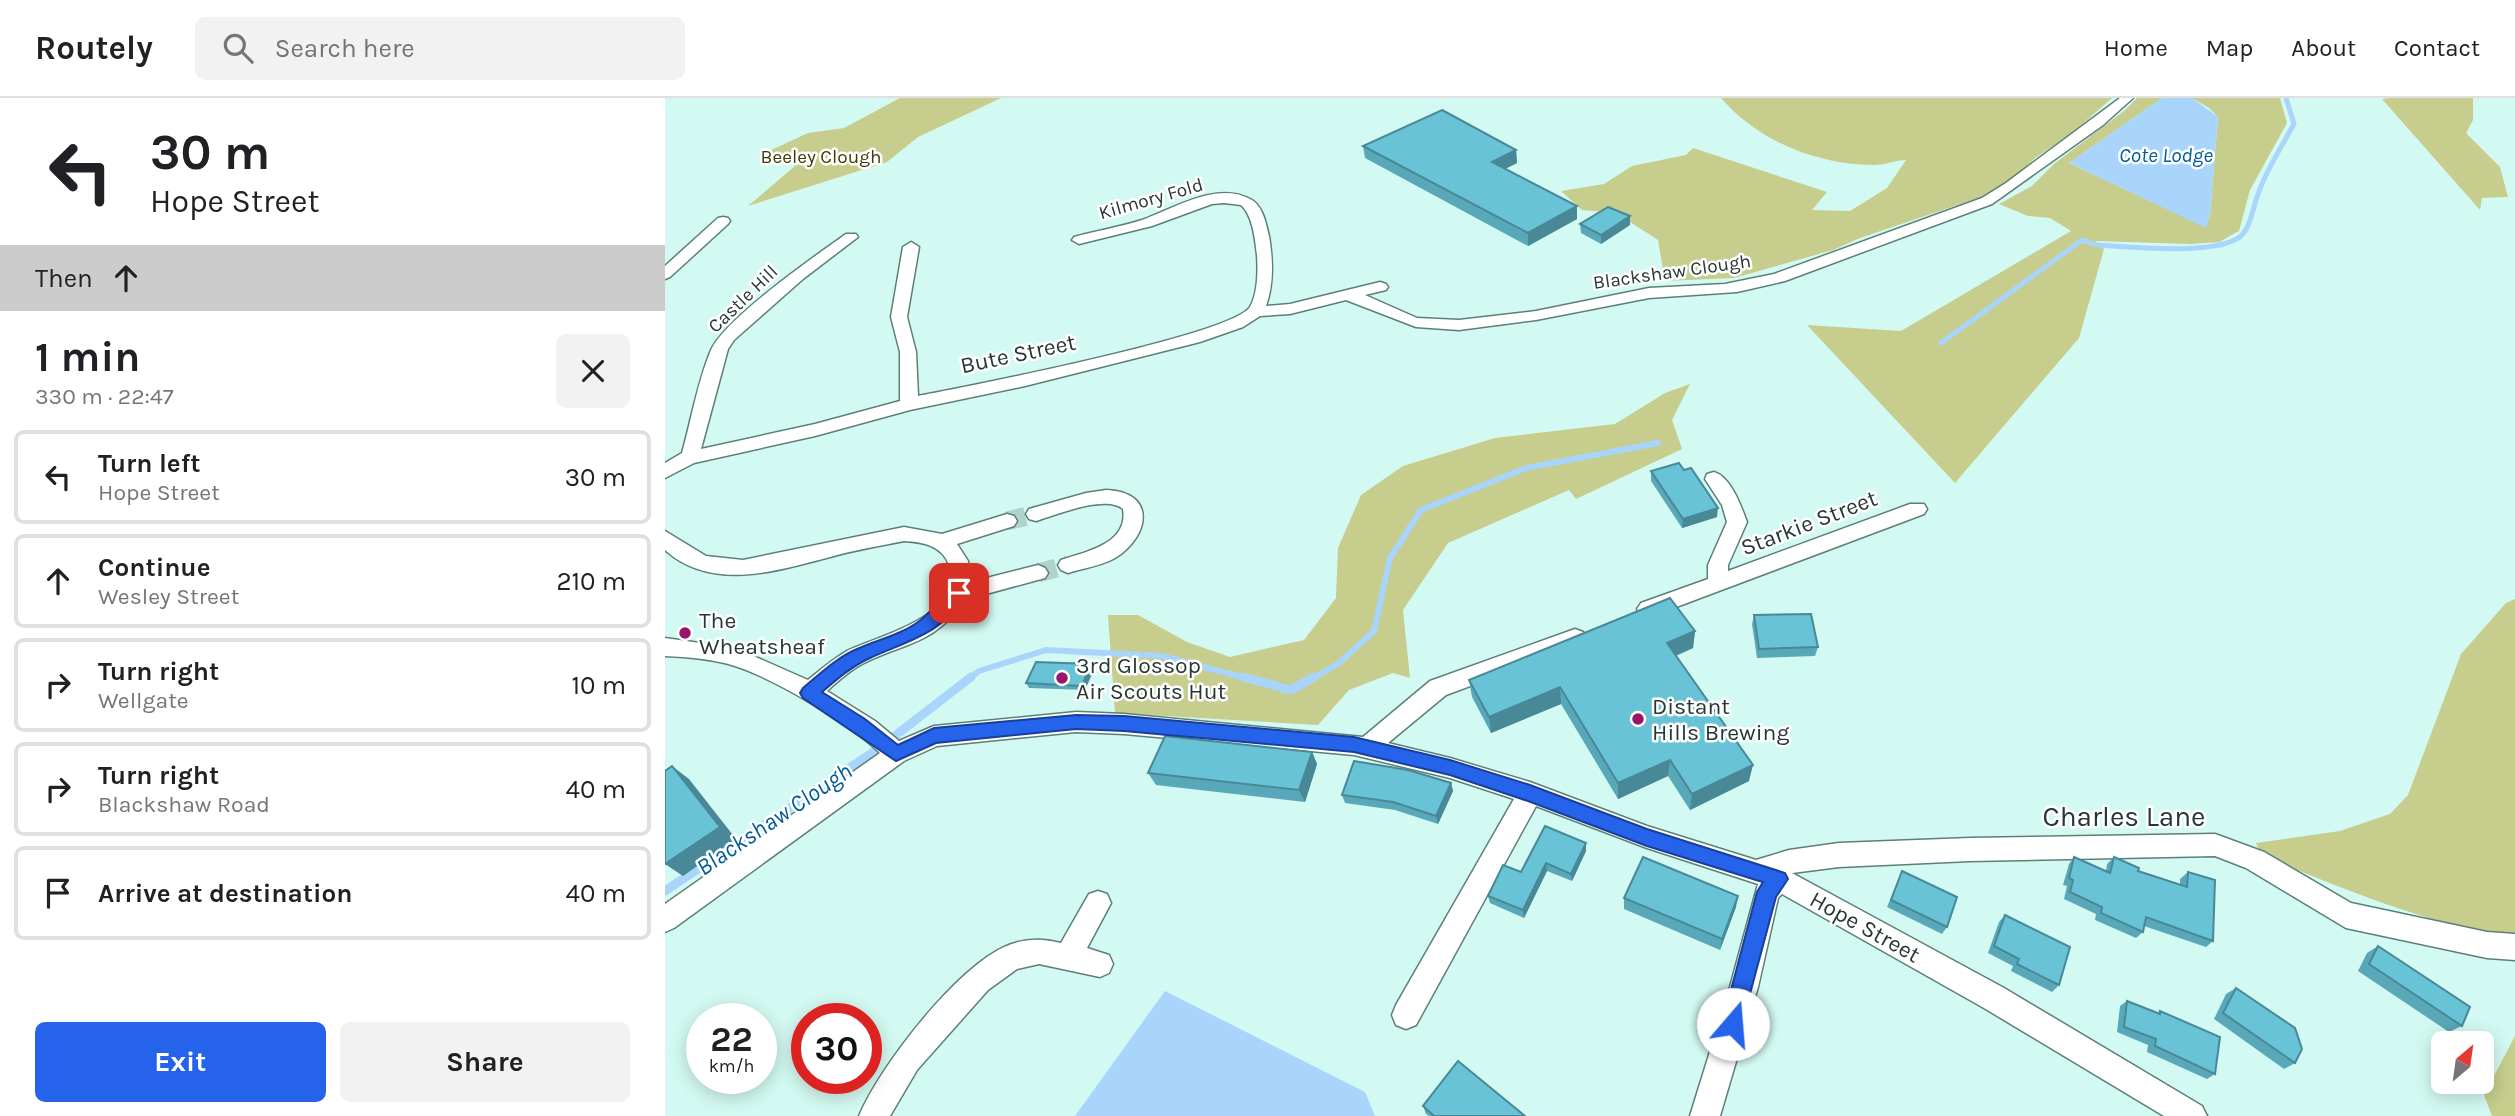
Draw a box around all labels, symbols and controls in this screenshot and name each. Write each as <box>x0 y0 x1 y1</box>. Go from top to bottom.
search box <box>195 17 685 80</box>
text: Routely <box>35 29 153 67</box>
icon: search <box>219 29 257 67</box>
text: Search here <box>275 33 415 64</box>
text: Home <box>2104 34 2168 62</box>
text: Map <box>2206 34 2253 62</box>
text: About <box>2291 34 2356 62</box>
text: Contact <box>2394 34 2480 62</box>
text: 30 m <box>150 124 270 181</box>
icon: left <box>35 126 126 217</box>
water label: Cote Lodge <box>2119 143 2213 167</box>
park label: Beeley Clough <box>761 146 881 168</box>
street label: Kilmory Fold <box>1096 174 1206 224</box>
text: Hope Street <box>150 183 319 220</box>
street label: Blackshaw Clough <box>1592 250 1752 294</box>
icon: ahead <box>107 259 145 297</box>
street label: Castle Hill <box>704 261 782 337</box>
text: Then <box>35 263 93 294</box>
street label: Bute Street <box>958 329 1079 379</box>
text: 1 min <box>35 332 140 382</box>
button: close <box>556 334 630 408</box>
text: 330 m · 22:47 <box>35 383 173 410</box>
text: Turn left <box>98 448 200 479</box>
icon: left <box>39 458 77 496</box>
text: 30 m <box>565 462 626 493</box>
text: Hope Street <box>98 479 220 506</box>
street label: Starkie Street <box>1737 485 1881 561</box>
text: Continue <box>98 552 210 583</box>
icon: ahead <box>39 562 77 600</box>
pin <box>929 563 989 623</box>
text: 210 m <box>556 566 626 597</box>
icon: arrive <box>940 574 978 612</box>
text: Wesley Street <box>98 583 239 610</box>
place label: The Wheatsheaf <box>699 607 825 660</box>
marker: The Wheatsheaf <box>677 625 693 641</box>
place label: 3rd Glossop Air Scouts Hut <box>1076 652 1227 705</box>
text: Turn right <box>98 656 219 687</box>
icon: right <box>39 666 77 704</box>
text: 10 m <box>571 670 626 701</box>
marker: 3rd Glossop Air Scouts Hut <box>1054 670 1070 686</box>
text: Wellgate <box>98 687 189 714</box>
place label: Distant Hills Brewing <box>1652 693 1789 746</box>
marker: Distant Hills Brewing <box>1630 711 1646 727</box>
water label: Blackshaw Clough <box>691 757 857 881</box>
text: Turn right <box>98 760 219 791</box>
icon: right <box>39 770 77 808</box>
text: 40 m <box>566 774 626 805</box>
text: Blackshaw Road <box>98 791 270 818</box>
street label: Charles Lane <box>2043 800 2205 833</box>
icon: arrive <box>39 874 77 912</box>
text: Arrive at destination <box>98 878 352 909</box>
text: 40 m <box>566 878 626 909</box>
street label: Hope Street <box>1805 886 1925 969</box>
position arrow <box>1696 987 1770 1061</box>
speed limit sign: 30 <box>791 1003 882 1094</box>
text: 22 <box>710 1019 753 1060</box>
button: Exit <box>35 1022 326 1102</box>
button: Share <box>340 1022 630 1102</box>
north arrow <box>2431 1031 2494 1094</box>
map controls <box>2431 1031 2494 1094</box>
text: km/h <box>709 1055 754 1077</box>

